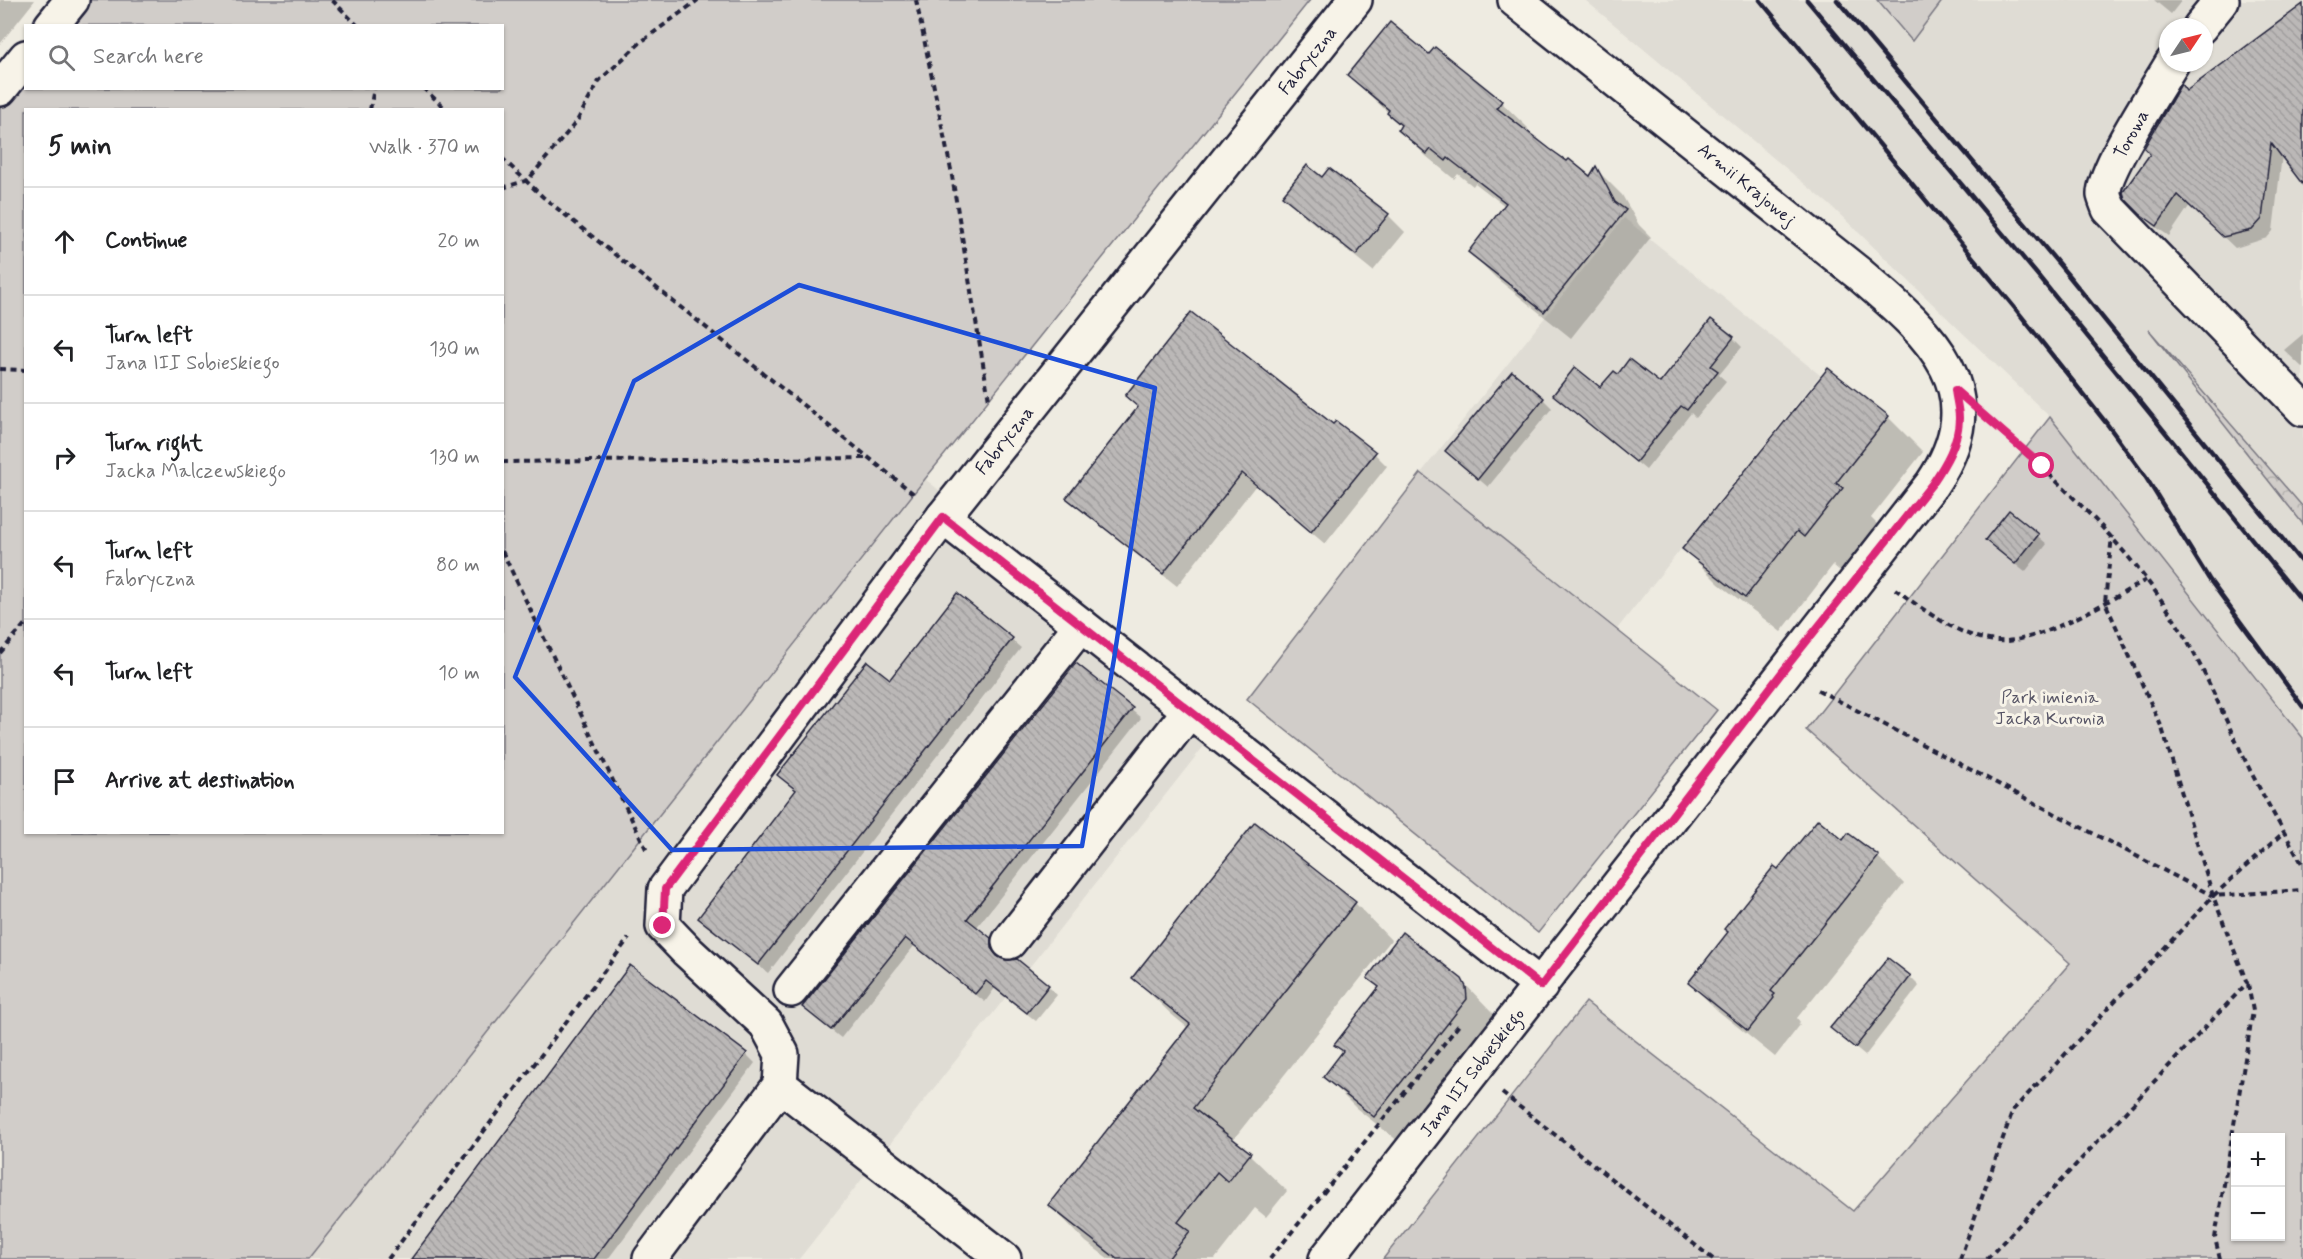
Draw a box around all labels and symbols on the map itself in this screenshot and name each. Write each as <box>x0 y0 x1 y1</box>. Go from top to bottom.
north arrow <box>2159 18 2213 72</box>
street label: Fabryczna <box>1273 21 1343 100</box>
street label: Torowa <box>2109 106 2155 163</box>
street label: Armii Krajowej <box>1692 138 1800 232</box>
street label: Fabryczna <box>970 401 1040 480</box>
route start <box>2028 452 2054 478</box>
park label: Park imienia Jacka Kuronia <box>1995 686 2105 731</box>
route end <box>649 912 675 938</box>
street label: Jana III Sobieskiego <box>1415 1004 1531 1142</box>

